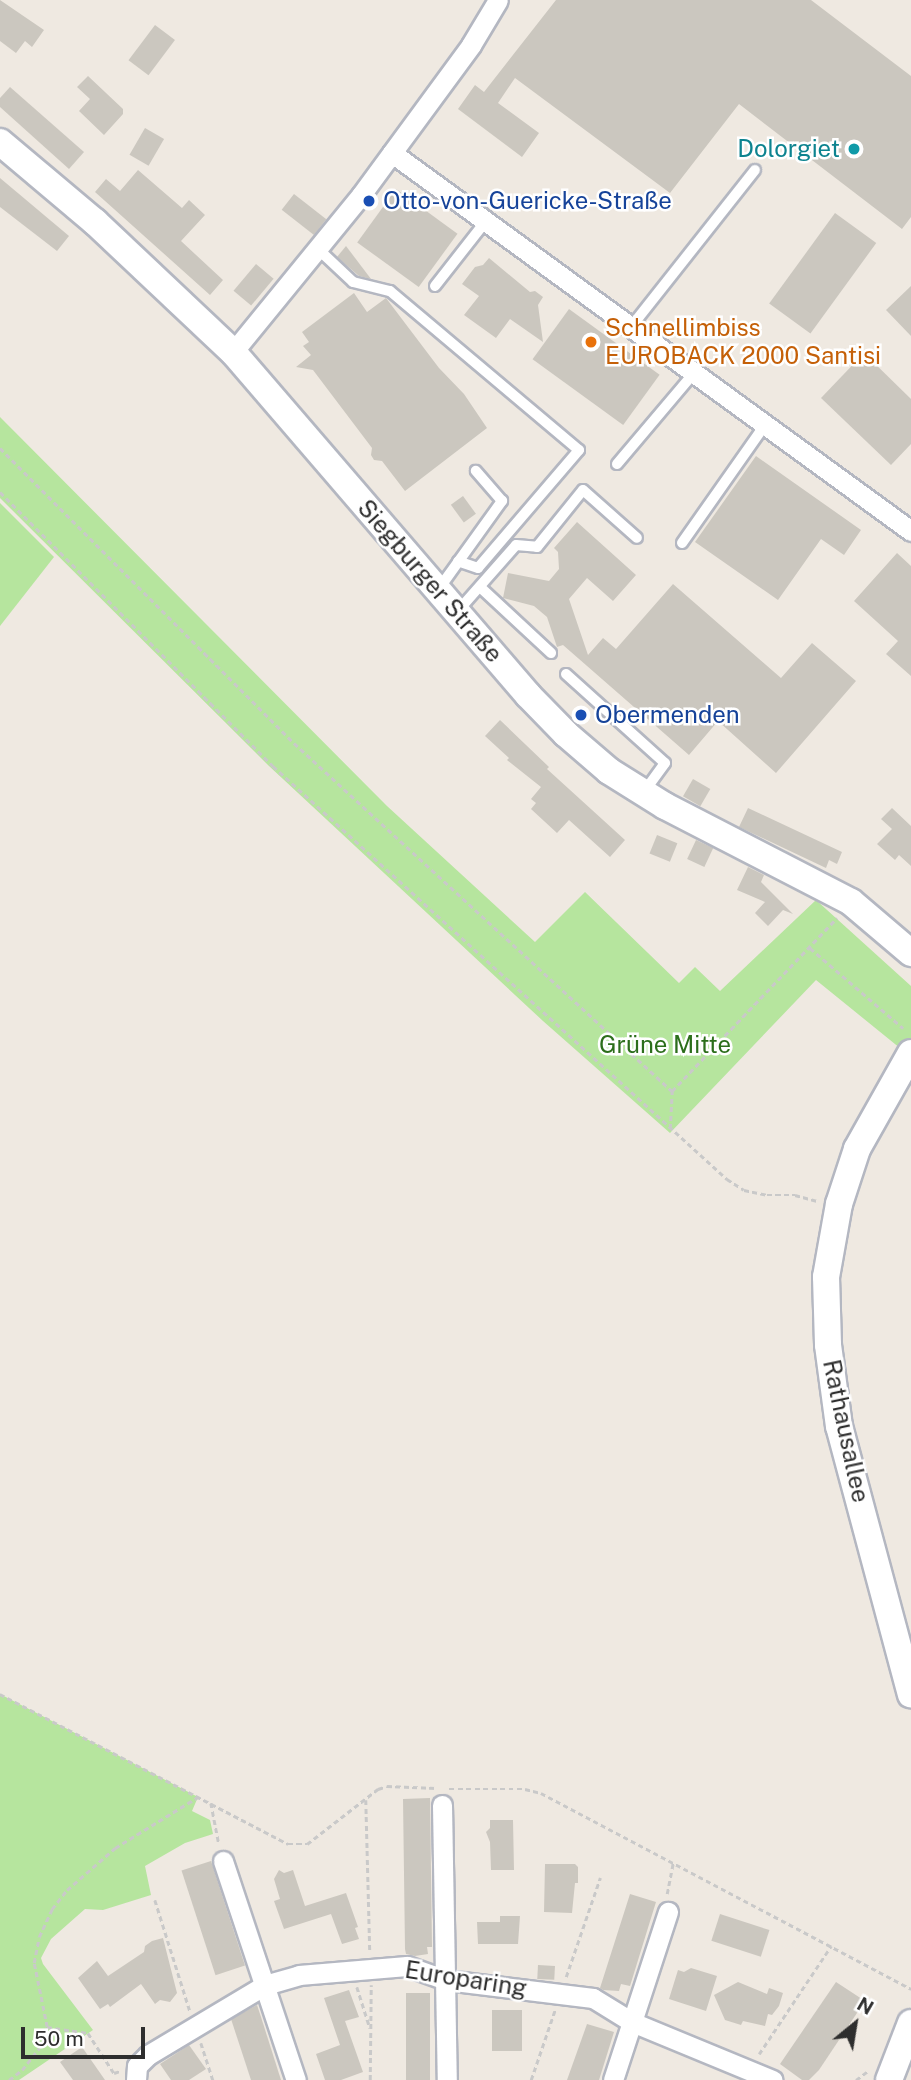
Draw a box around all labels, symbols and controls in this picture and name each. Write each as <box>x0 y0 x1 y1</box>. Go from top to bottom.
place label: Dolorgiet <box>737 135 840 163</box>
marker: Dolorgiet <box>846 141 862 157</box>
place label: Otto-von-Guericke-Straße <box>383 187 672 215</box>
marker: Otto-von-Guericke-Straße <box>361 193 377 209</box>
place label: Schnellimbiss EUROBACK 2000 Santisi <box>605 314 881 370</box>
marker: Schnellimbiss EUROBACK 2000 Santisi <box>583 334 599 350</box>
street label: Siegburger Straße <box>352 494 508 668</box>
place label: Obermenden <box>595 701 740 729</box>
marker: Obermenden <box>573 707 589 723</box>
park label: Grüne Mitte <box>599 1031 731 1059</box>
street label: Rathausallee <box>817 1357 875 1505</box>
street label: Europaring <box>403 1955 529 2003</box>
north arrow <box>820 1989 890 2059</box>
text: N <box>854 1993 877 2019</box>
scale bar <box>24 2014 149 2058</box>
text: 50 m <box>34 2026 84 2051</box>

